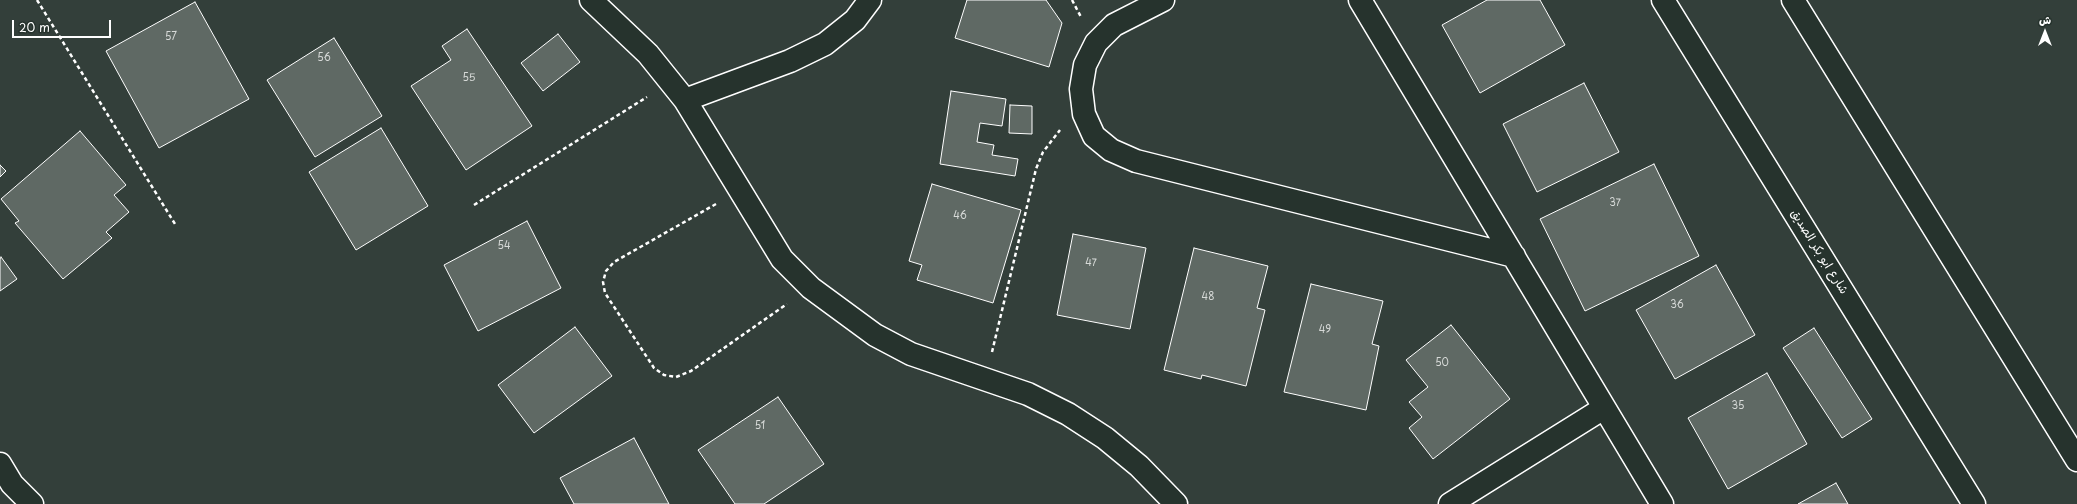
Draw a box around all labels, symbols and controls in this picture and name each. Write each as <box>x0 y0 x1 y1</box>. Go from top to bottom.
text: ش <box>2039 11 2051 28</box>
scale bar <box>14 12 113 38</box>
north arrow <box>2025 12 2065 52</box>
text: 20 m <box>19 18 50 36</box>
house number: 57 <box>165 31 177 43</box>
house number: 56 <box>317 52 331 64</box>
house number: 55 <box>463 72 475 84</box>
house number: 37 <box>1609 197 1621 209</box>
street label: شارع ابو بكر الصديق <box>1787 207 1851 297</box>
house number: 46 <box>953 210 967 222</box>
house number: 54 <box>497 240 511 252</box>
house number: 47 <box>1085 257 1097 269</box>
house number: 48 <box>1202 291 1214 303</box>
house number: 36 <box>1670 299 1684 311</box>
house number: 49 <box>1319 324 1331 336</box>
house number: 50 <box>1435 357 1449 369</box>
house number: 35 <box>1732 400 1744 412</box>
house number: 51 <box>755 420 765 432</box>

